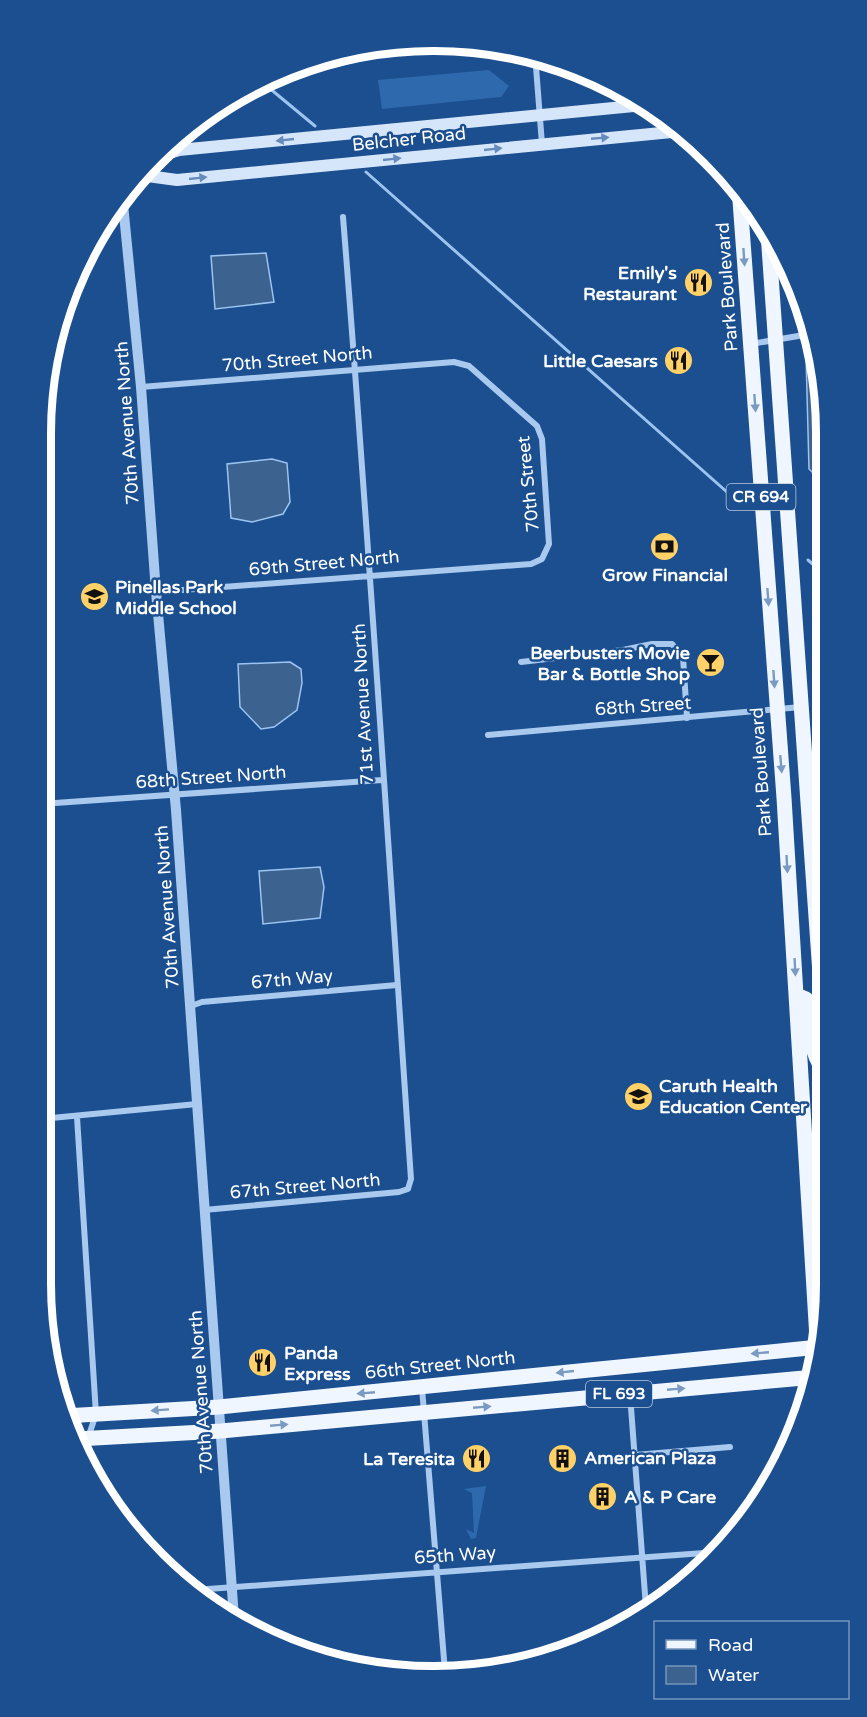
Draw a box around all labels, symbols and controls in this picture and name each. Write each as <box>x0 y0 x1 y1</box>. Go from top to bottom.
street label: Belcher Road <box>351 122 467 156</box>
one-way arrow <box>591 133 610 143</box>
one-way arrow <box>275 135 294 145</box>
one-way arrow <box>483 144 502 154</box>
one-way arrow <box>382 154 401 163</box>
one-way arrow <box>188 173 207 183</box>
street label: Park Boulevard <box>712 222 742 352</box>
one-way arrow <box>739 247 749 266</box>
place label: Emily's Restaurant <box>583 262 677 305</box>
restaurant icon: Emily's Restaurant <box>682 267 714 299</box>
street label: 70th Avenue North <box>110 340 144 506</box>
street label: 70th Street North <box>221 341 373 377</box>
restaurant icon: Little Caesars <box>663 345 695 377</box>
place label: Little Caesars <box>543 350 658 372</box>
one-way arrow <box>750 393 759 412</box>
street label: 70th Street <box>512 435 544 533</box>
road number: CR 694 <box>726 484 795 510</box>
bank icon: Grow Financial <box>649 530 681 562</box>
street label: 69th Street North <box>248 545 400 581</box>
place label: Grow Financial <box>602 564 728 586</box>
place label: Pinellas Park Middle School <box>115 576 237 619</box>
school or university icon: Pinellas Park Middle School <box>78 581 110 613</box>
one-way arrow <box>763 588 773 607</box>
street label: 71st Avenue North <box>348 623 378 785</box>
place label: Beerbusters Movie Bar & Bottle Shop <box>530 642 690 685</box>
bar icon: Beerbusters Movie Bar & Bottle Shop <box>695 647 727 679</box>
one-way arrow <box>769 670 779 689</box>
street label: 68th Street <box>594 692 692 720</box>
street label: Park Boulevard <box>746 707 776 837</box>
one-way arrow <box>776 754 786 773</box>
street label: 68th Street North <box>135 761 287 793</box>
street label: 70th Avenue North <box>150 824 184 990</box>
one-way arrow <box>783 854 792 873</box>
one-way arrow <box>790 957 799 976</box>
street label: 67th Way <box>250 964 334 994</box>
place label: Caruth Health Education Center <box>659 1075 808 1118</box>
school or university icon: Caruth Health Education Center <box>622 1080 654 1112</box>
street label: 67th Street North <box>229 1168 381 1204</box>
street label: 70th Avenue North <box>184 1309 218 1475</box>
place label: Panda Express <box>284 1342 351 1385</box>
street label: 66th Street North <box>364 1346 516 1384</box>
restaurant icon: Panda Express <box>247 1347 279 1379</box>
one-way arrow <box>750 1348 769 1358</box>
one-way arrow <box>556 1367 575 1377</box>
road number: FL 693 <box>586 1381 652 1407</box>
one-way arrow <box>667 1384 686 1394</box>
one-way arrow <box>356 1388 375 1398</box>
one-way arrow <box>473 1402 492 1412</box>
one-way arrow <box>151 1406 170 1415</box>
one-way arrow <box>269 1420 288 1430</box>
building icon: American Plaza <box>547 1442 579 1474</box>
restaurant icon: La Teresita <box>460 1443 492 1475</box>
place label: American Plaza <box>584 1447 716 1469</box>
place label: La Teresita <box>363 1448 455 1470</box>
building icon: A & P Care <box>587 1481 619 1513</box>
place label: A & P Care <box>624 1486 716 1508</box>
street label: 65th Way <box>413 1541 497 1569</box>
legend <box>654 1621 849 1699</box>
text: Road <box>708 1634 753 1656</box>
text: Water <box>708 1664 759 1686</box>

